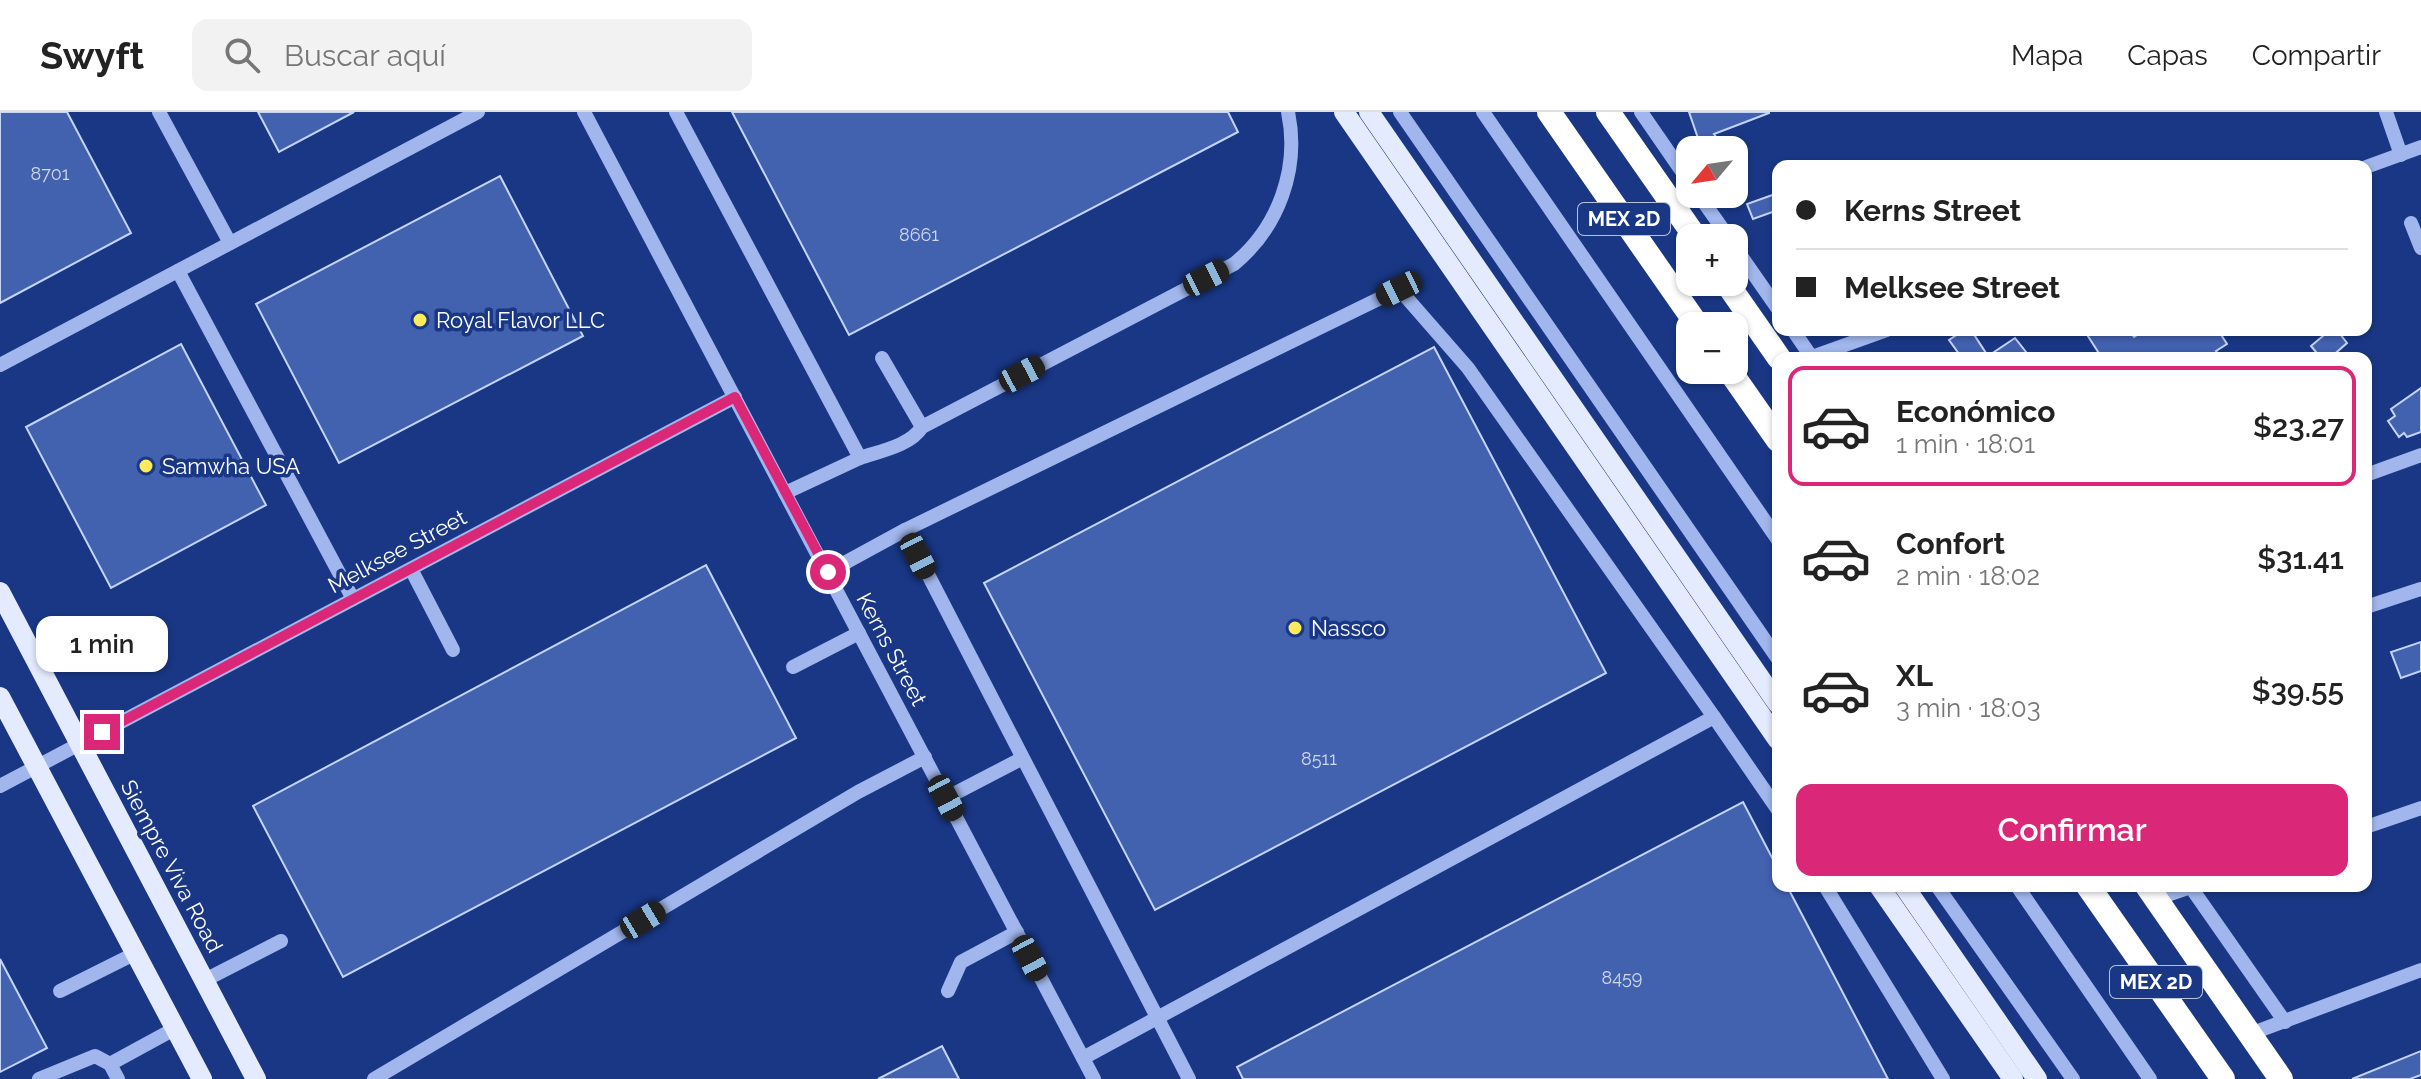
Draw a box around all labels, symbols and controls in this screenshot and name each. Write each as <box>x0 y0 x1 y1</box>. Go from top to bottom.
search box <box>192 19 752 91</box>
text: Swyft <box>40 33 144 78</box>
icon: search <box>220 33 264 77</box>
text: Buscar aquí <box>284 38 446 73</box>
text: Mapa <box>2011 39 2083 72</box>
text: Capas <box>2127 39 2208 72</box>
text: Compartir <box>2252 39 2381 72</box>
north arrow <box>1676 136 1748 208</box>
map controls <box>1676 136 1748 384</box>
house number: 8701 <box>31 163 70 184</box>
text: Kerns Street <box>1844 193 2021 228</box>
road number: MEX 2D <box>1578 203 1670 235</box>
house number: 8661 <box>899 224 939 245</box>
button: + <box>1676 224 1748 296</box>
car <box>1179 256 1233 300</box>
car <box>1372 268 1426 310</box>
text: Melksee Street <box>1844 270 2060 305</box>
place label: Royal Flavor LLC <box>436 307 605 333</box>
marker: Royal Flavor LLC <box>411 311 429 329</box>
button: − <box>1676 312 1748 384</box>
car <box>995 352 1049 396</box>
icon: car <box>1800 390 1872 462</box>
text: Económico <box>1896 394 2056 429</box>
text: $23.27 <box>2253 409 2344 444</box>
text: 1 min · 18:01 <box>1896 429 2035 459</box>
place label: Samwha USA <box>162 453 300 479</box>
marker: Samwha USA <box>137 457 155 475</box>
street label: Melksee Street <box>323 503 471 598</box>
icon: car <box>1800 522 1872 594</box>
text: Confort <box>1896 526 2005 561</box>
car <box>896 529 940 583</box>
text: $31.41 <box>2257 541 2344 576</box>
route start <box>810 554 846 590</box>
text: 2 min · 18:02 <box>1896 561 2040 591</box>
street label: Kerns Street <box>851 588 933 710</box>
place label: Nassco <box>1311 615 1386 641</box>
callout: 1 min <box>36 616 168 672</box>
marker: Nassco <box>1286 619 1304 637</box>
text: 1 min <box>70 629 134 659</box>
icon: car <box>1800 654 1872 726</box>
text: XL <box>1896 658 1933 693</box>
text: $39.55 <box>2252 673 2344 708</box>
text: 3 min · 18:03 <box>1896 693 2041 723</box>
route end <box>84 714 120 750</box>
house number: 8511 <box>1301 748 1337 769</box>
car <box>924 771 968 825</box>
street label: Siempre Viva Road <box>116 775 228 957</box>
button: Confirmar <box>1796 784 2348 876</box>
car <box>616 897 670 943</box>
car <box>1008 931 1052 985</box>
road number: MEX 2D <box>2110 966 2202 998</box>
house number: 8459 <box>1602 967 1642 988</box>

